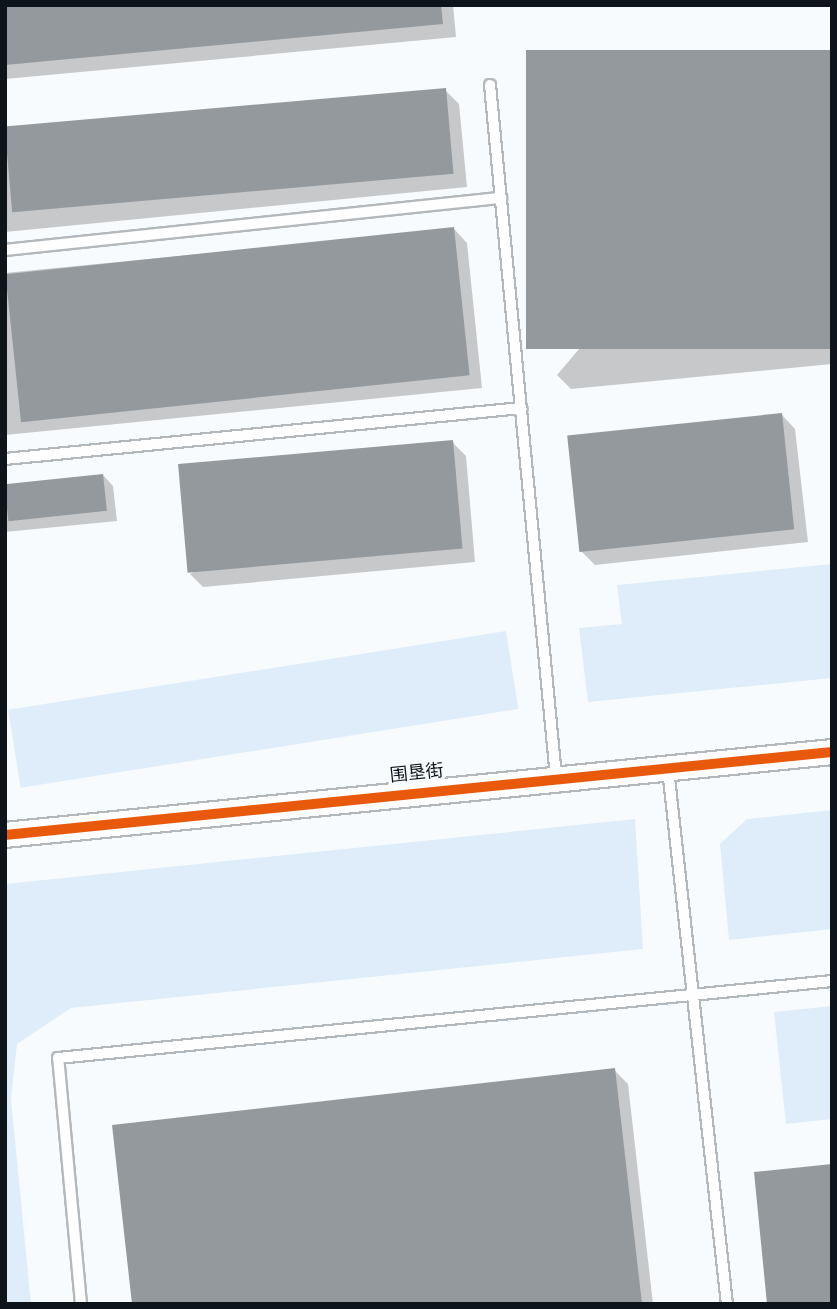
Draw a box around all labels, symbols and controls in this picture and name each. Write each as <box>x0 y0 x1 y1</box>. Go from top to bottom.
street label: 围垦街 <box>389 761 445 789</box>

